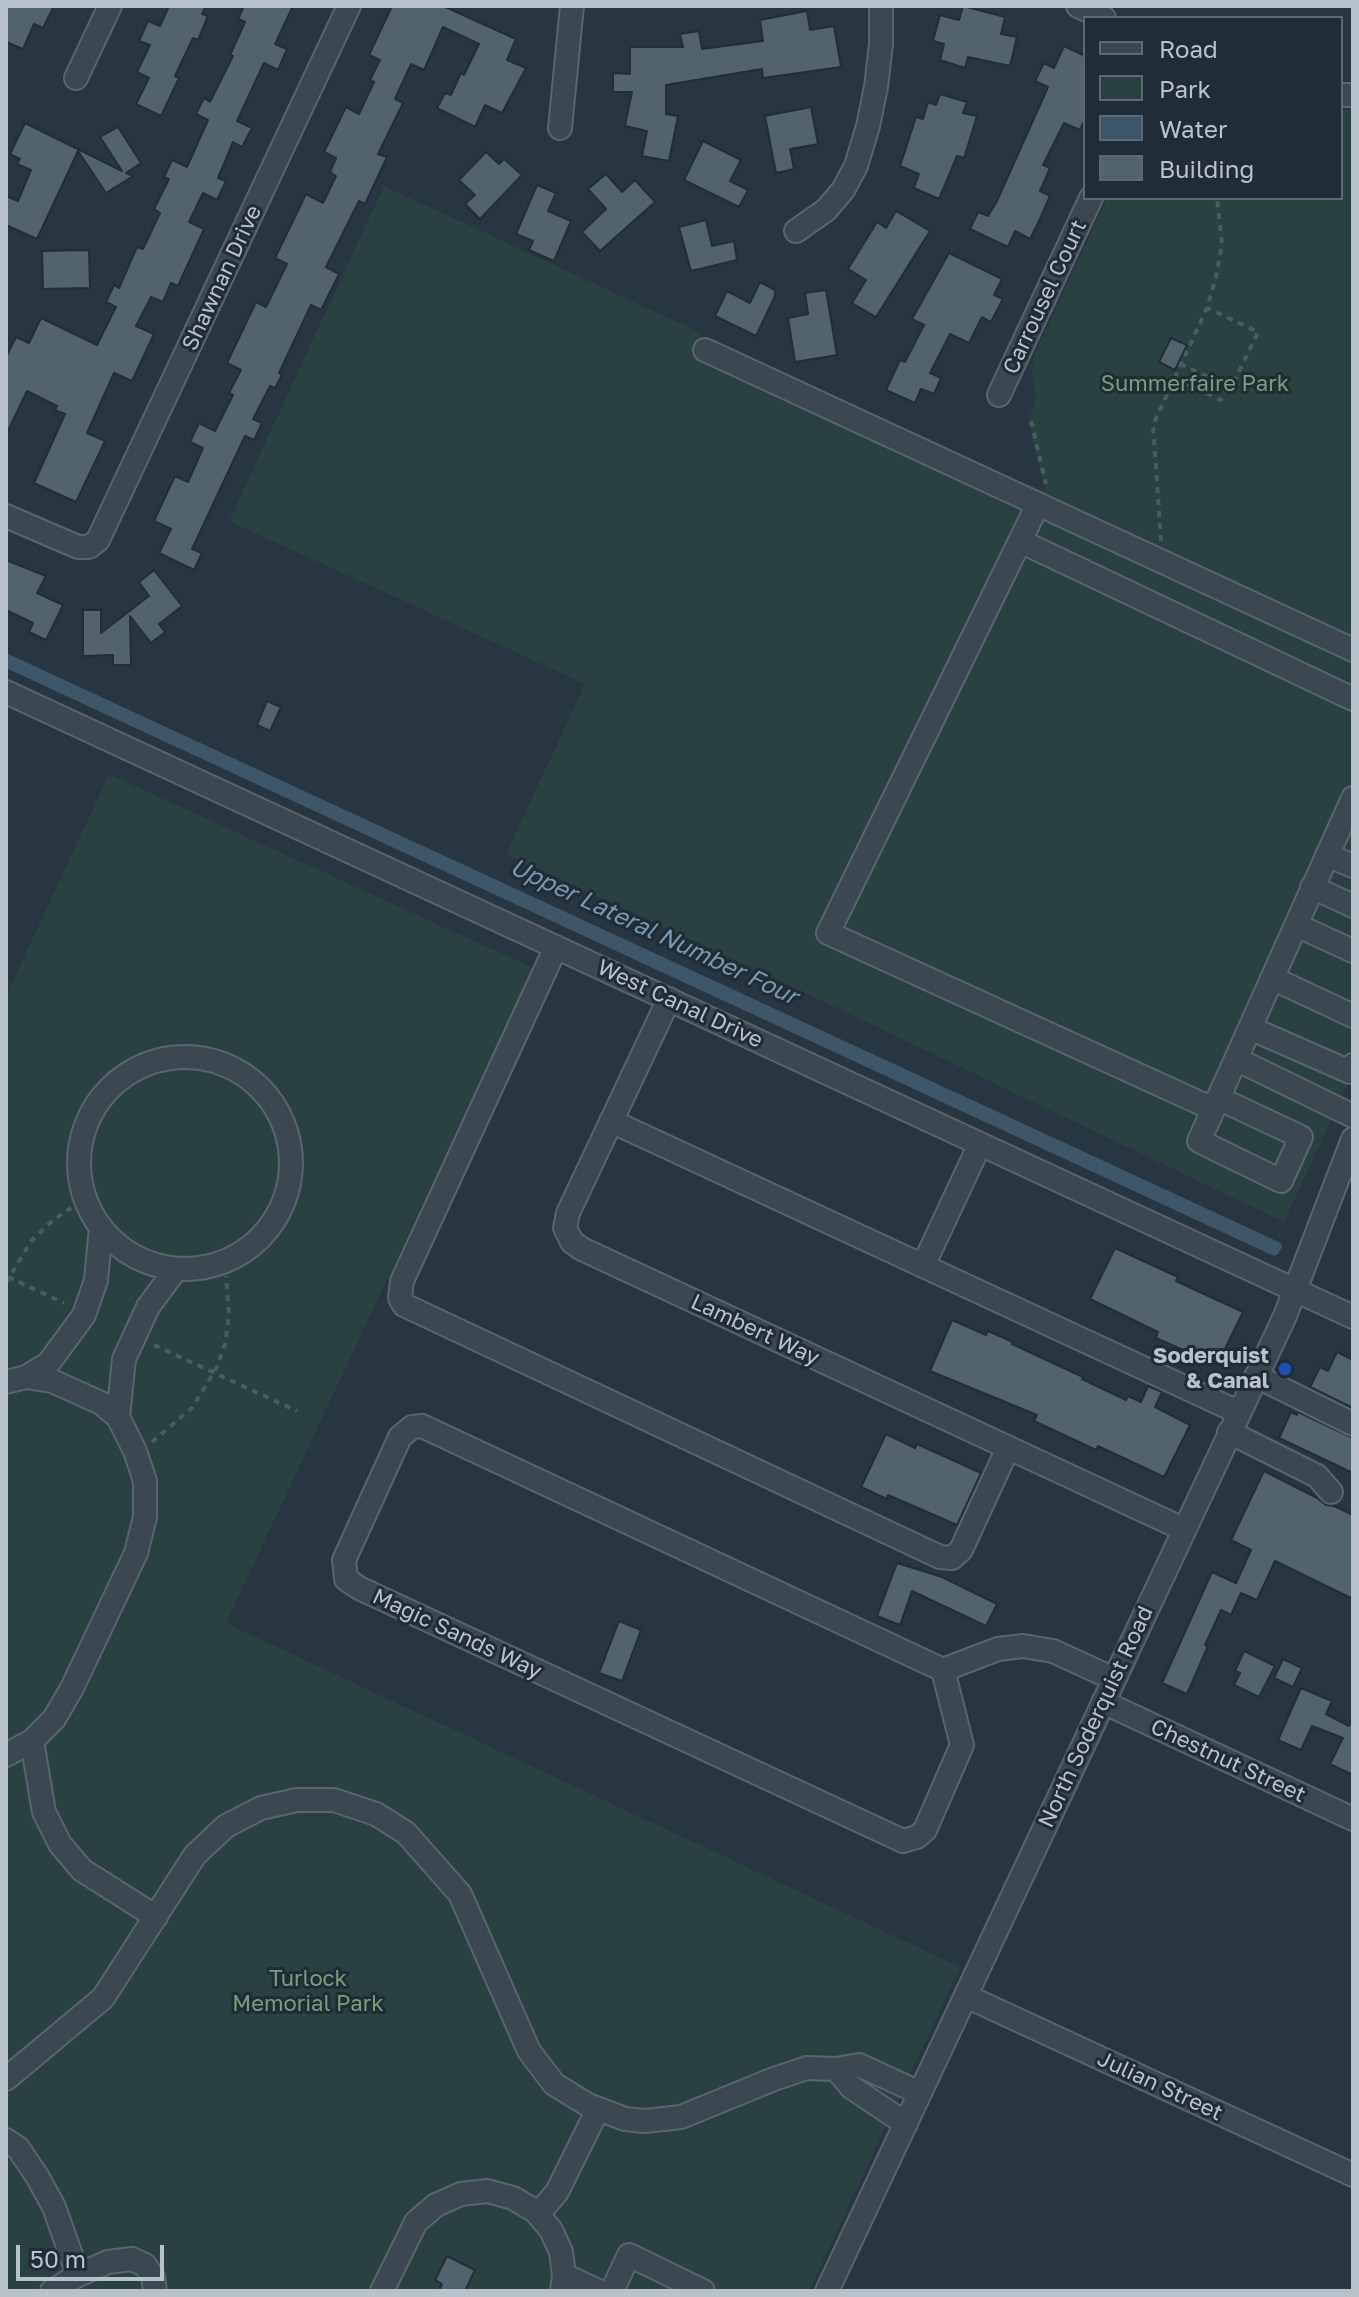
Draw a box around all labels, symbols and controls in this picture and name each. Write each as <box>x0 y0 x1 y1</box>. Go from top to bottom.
legend <box>1083 16 1343 200</box>
text: Road <box>1159 34 1218 63</box>
text: Park <box>1159 74 1211 103</box>
text: Water <box>1159 114 1227 143</box>
text: Building <box>1159 154 1254 183</box>
street label: Shawnan Drive <box>177 201 267 355</box>
street label: Carrousel Court <box>998 216 1092 378</box>
park label: Summerfaire Park <box>1101 371 1289 397</box>
water label: Upper Lateral Number Four <box>506 853 802 1011</box>
street label: West Canal Drive <box>593 954 767 1054</box>
street label: Lambert Way <box>687 1289 823 1371</box>
place label: Soderquist & Canal <box>1153 1343 1269 1394</box>
marker: Soderquist & Canal <box>1276 1360 1294 1378</box>
street label: Magic Sands Way <box>368 1583 546 1685</box>
street label: North Soderquist Road <box>1033 1602 1159 1832</box>
street label: Chestnut Street <box>1146 1714 1310 1808</box>
park label: Turlock Memorial Park <box>232 1966 384 2018</box>
street label: Julian Street <box>1093 2046 1227 2126</box>
scale bar <box>20 2229 168 2279</box>
text: 50 m <box>30 2244 86 2273</box>

